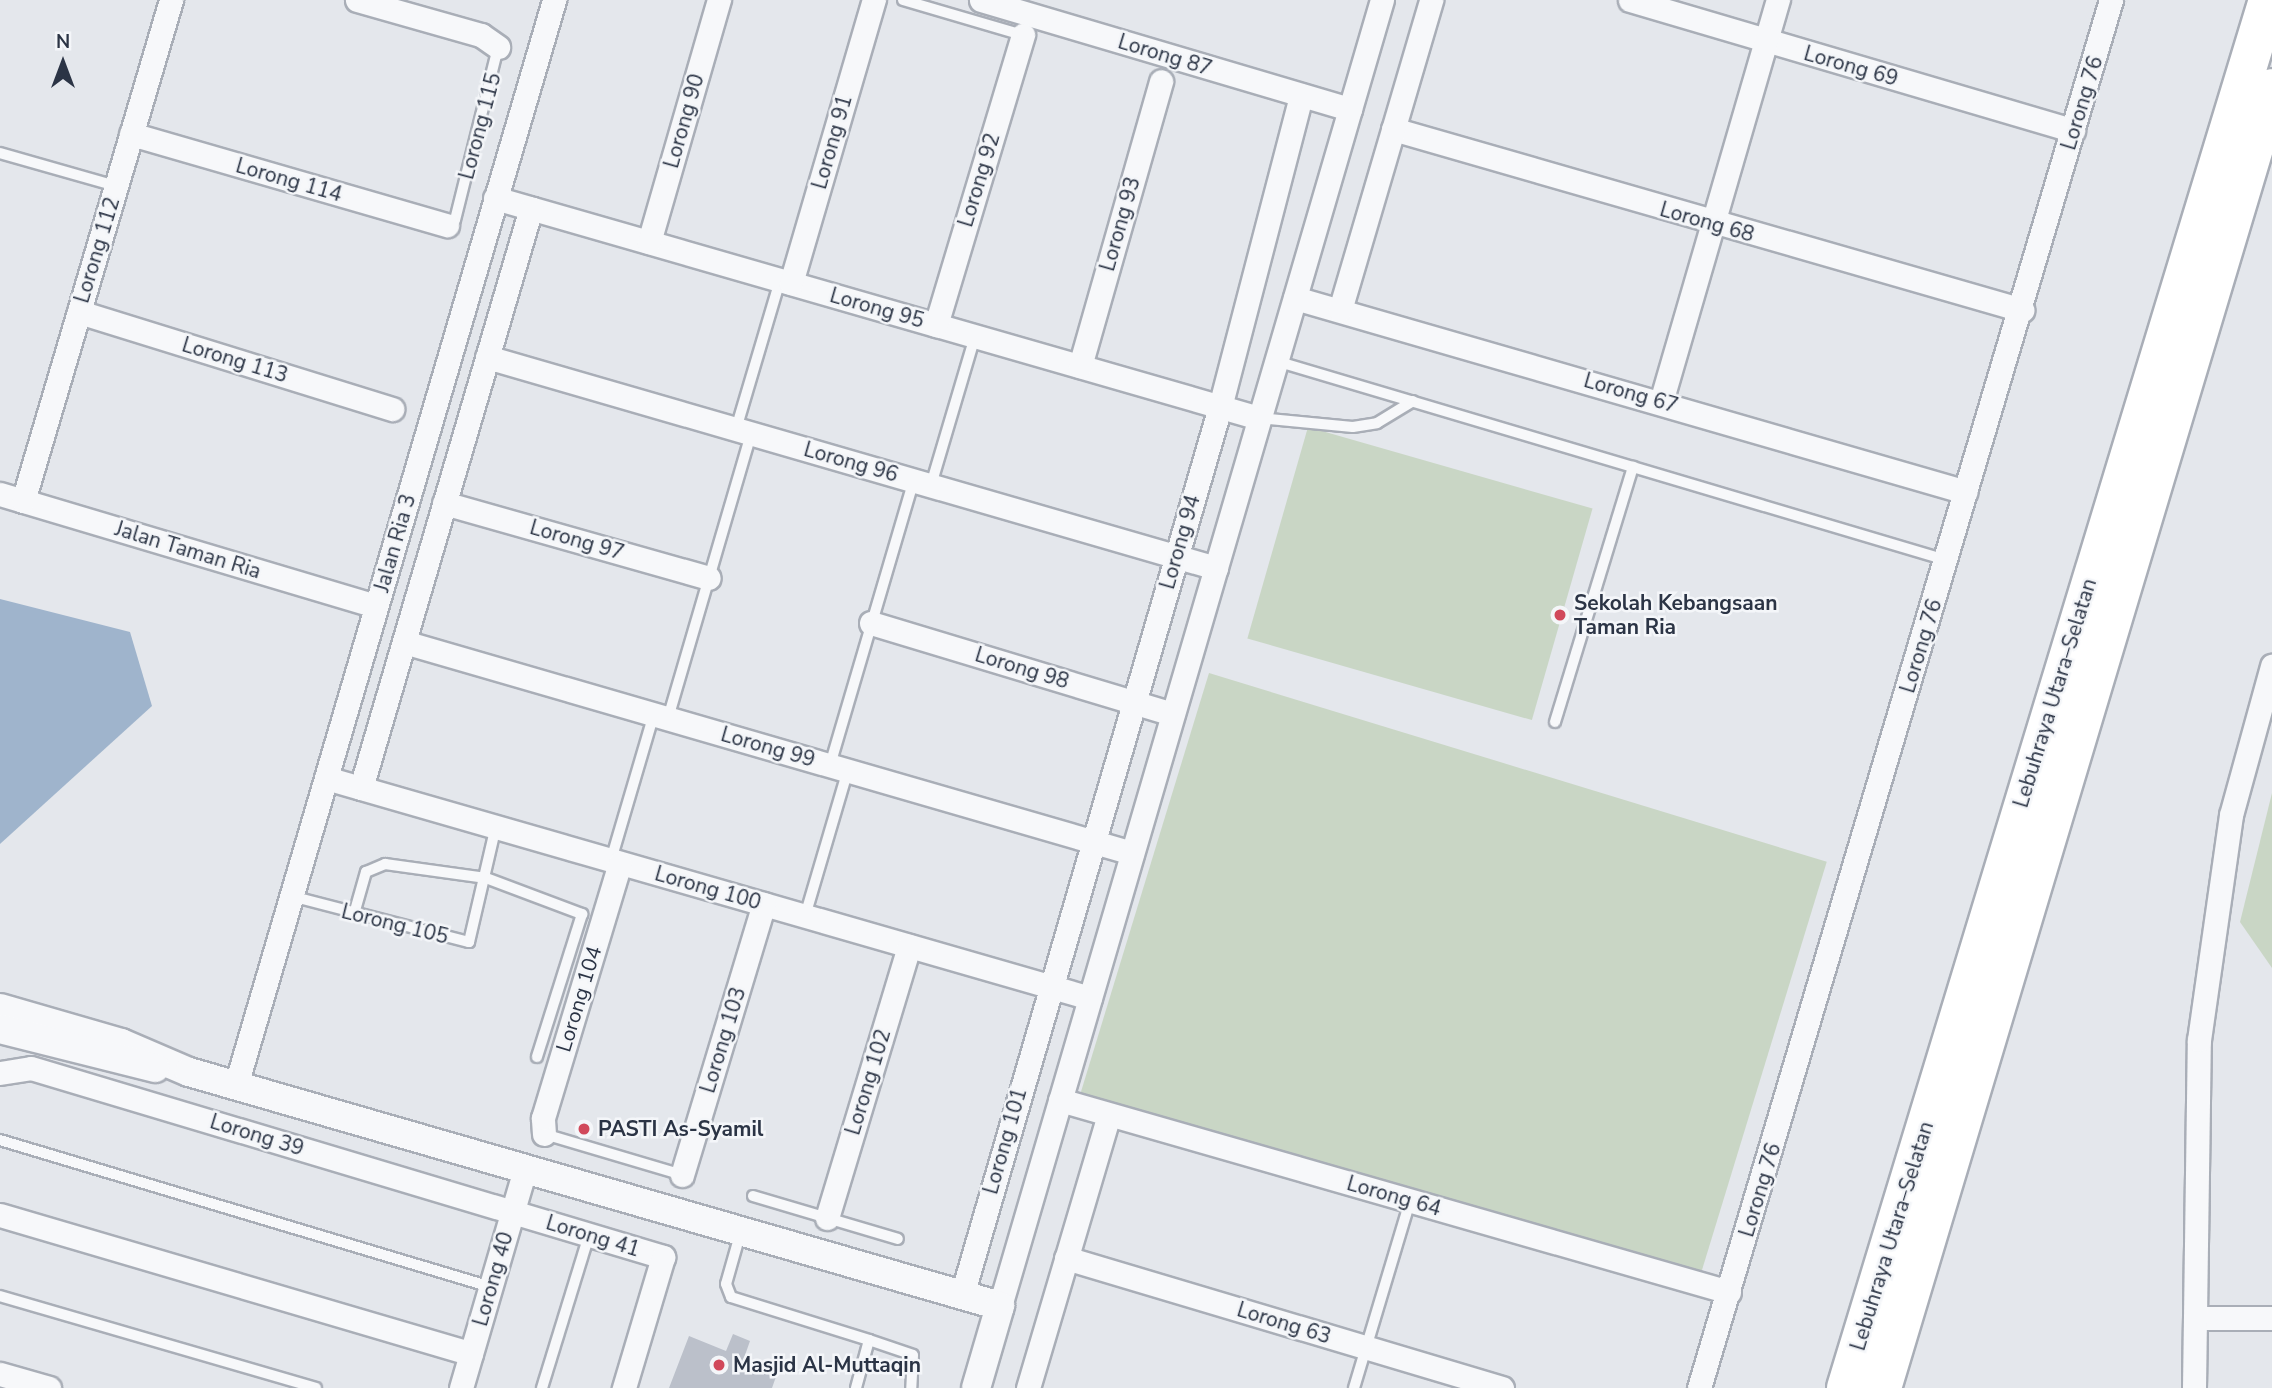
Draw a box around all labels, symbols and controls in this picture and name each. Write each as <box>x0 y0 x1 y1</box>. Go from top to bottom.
north arrow <box>28 28 98 98</box>
text: N <box>56 29 70 55</box>
street label: Lorong 87 <box>1115 29 1215 81</box>
street label: Lorong 69 <box>1801 41 1901 91</box>
street label: Lorong 76 <box>2056 53 2108 153</box>
street label: Lorong 115 <box>454 70 506 182</box>
street label: Lorong 90 <box>659 71 709 171</box>
street label: Lorong 91 <box>807 92 857 192</box>
street label: Lorong 92 <box>953 130 1005 230</box>
street label: Lorong 114 <box>233 153 345 207</box>
street label: Lorong 93 <box>1095 174 1145 274</box>
street label: Lorong 112 <box>69 194 125 306</box>
street label: Lorong 68 <box>1657 197 1757 247</box>
street label: Lorong 95 <box>827 283 927 333</box>
street label: Lorong 113 <box>179 332 291 388</box>
street label: Lorong 67 <box>1581 368 1681 418</box>
street label: Lorong 96 <box>801 437 901 487</box>
street label: Jalan Ria 3 <box>369 491 421 595</box>
street label: Lorong 94 <box>1155 492 1205 592</box>
street label: Lorong 97 <box>527 515 627 565</box>
street label: Jalan Taman Ria <box>112 516 264 584</box>
street label: Lebuhraya Utara–Selatan <box>2008 575 2102 811</box>
place label: Sekolah Kebangsaan Taman Ria <box>1574 590 1778 640</box>
street label: Lorong 76 <box>1895 596 1947 696</box>
marker: Sekolah Kebangsaan Taman Ria <box>1552 607 1568 623</box>
street label: Lorong 98 <box>972 642 1072 694</box>
street label: Lorong 99 <box>718 722 818 772</box>
street label: Lorong 100 <box>652 861 764 915</box>
street label: Lorong 105 <box>339 899 451 949</box>
street label: Lorong 104 <box>551 943 607 1055</box>
street label: Lorong 103 <box>695 984 751 1096</box>
street label: Lorong 102 <box>840 1026 896 1138</box>
street label: Lorong 101 <box>978 1085 1032 1197</box>
street label: Lorong 39 <box>207 1109 307 1161</box>
place label: PASTI As-Syamil <box>598 1116 763 1142</box>
street label: Lebuhraya Utara–Selatan <box>1845 1118 1939 1354</box>
marker: PASTI As-Syamil <box>576 1121 592 1137</box>
street label: Lorong 76 <box>1734 1140 1786 1240</box>
street label: Lorong 64 <box>1344 1171 1444 1221</box>
street label: Lorong 41 <box>543 1210 643 1262</box>
street label: Lorong 40 <box>468 1229 518 1329</box>
street label: Lorong 63 <box>1234 1297 1334 1349</box>
place label: Masjid Al-Muttaqin <box>733 1352 921 1378</box>
marker: Masjid Al-Muttaqin <box>711 1357 727 1373</box>

